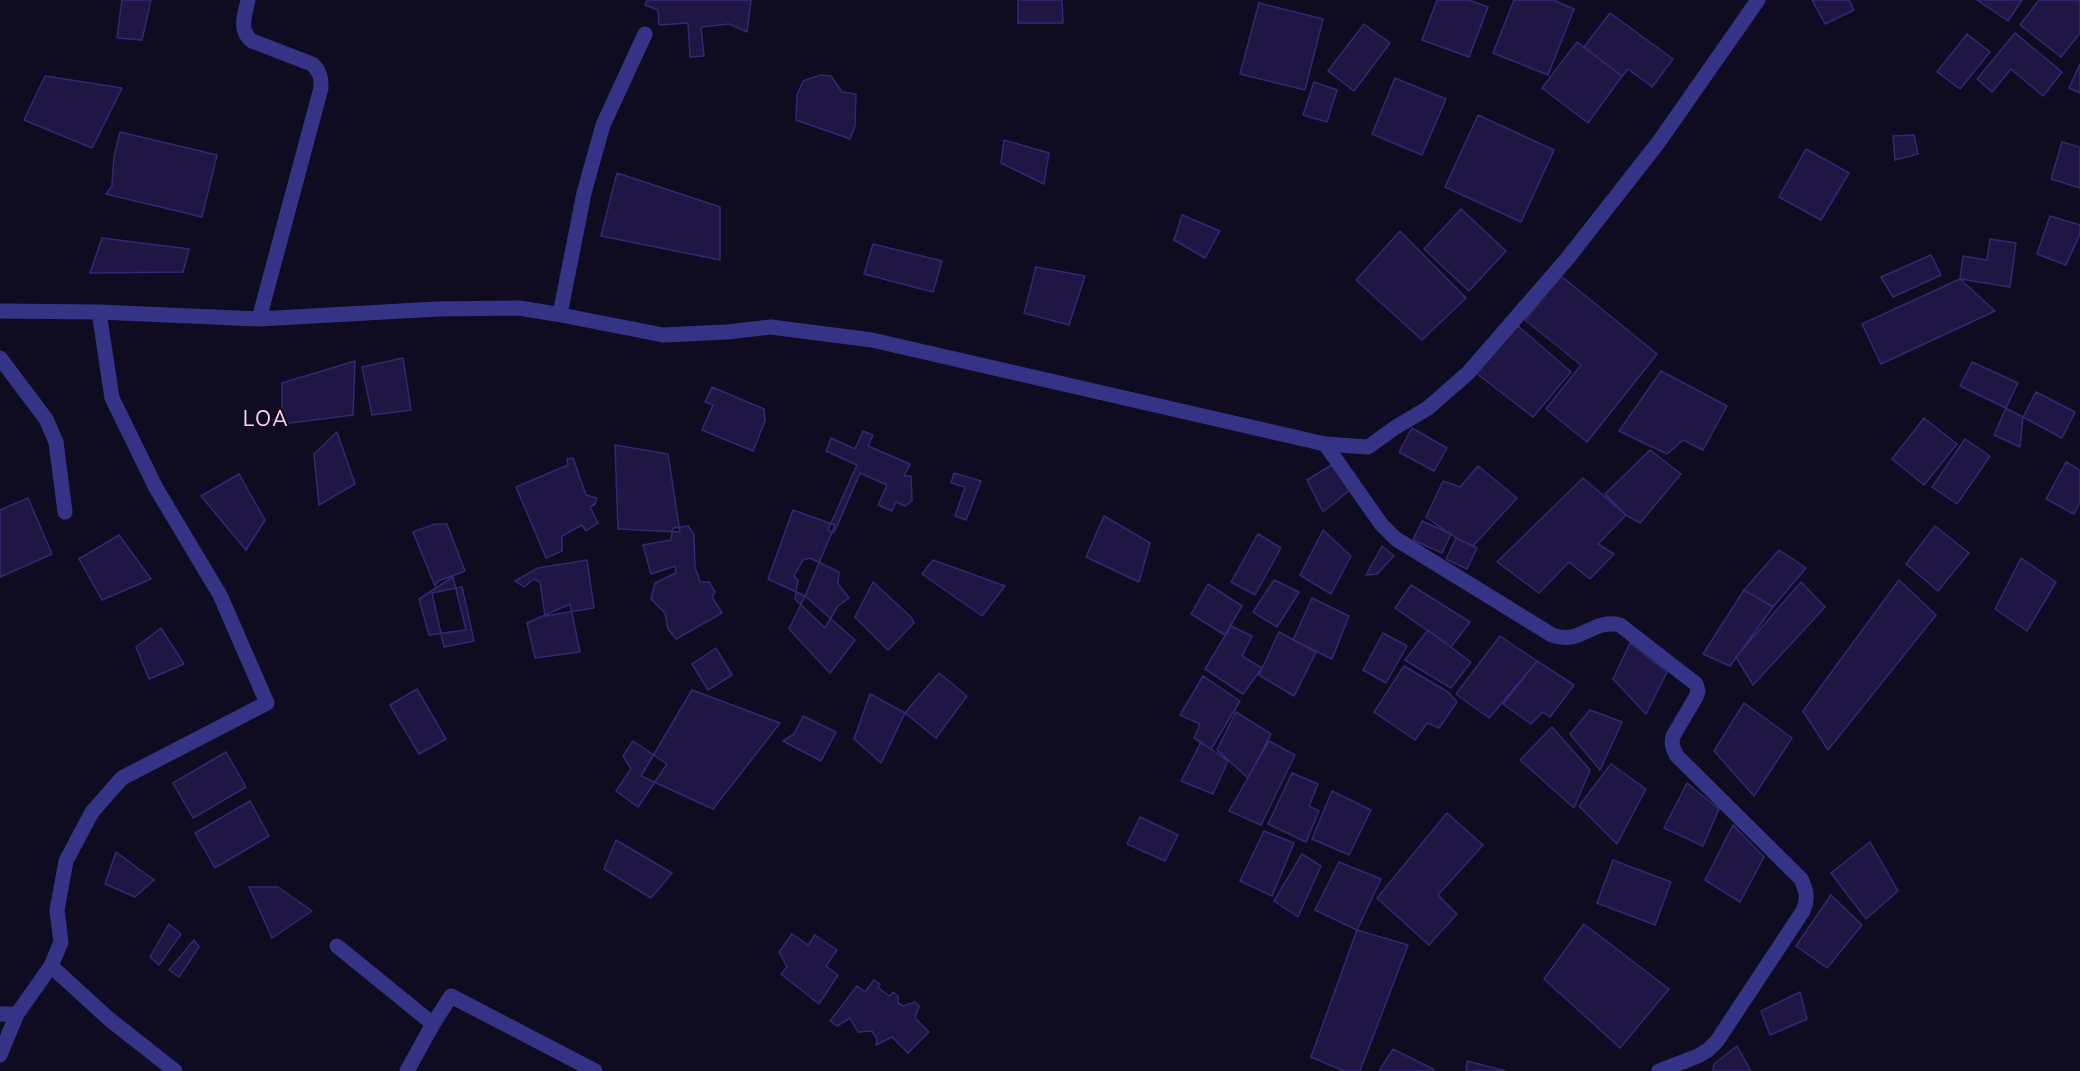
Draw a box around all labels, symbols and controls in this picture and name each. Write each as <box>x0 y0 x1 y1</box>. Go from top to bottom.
district label: LOA <box>243 408 289 434</box>

